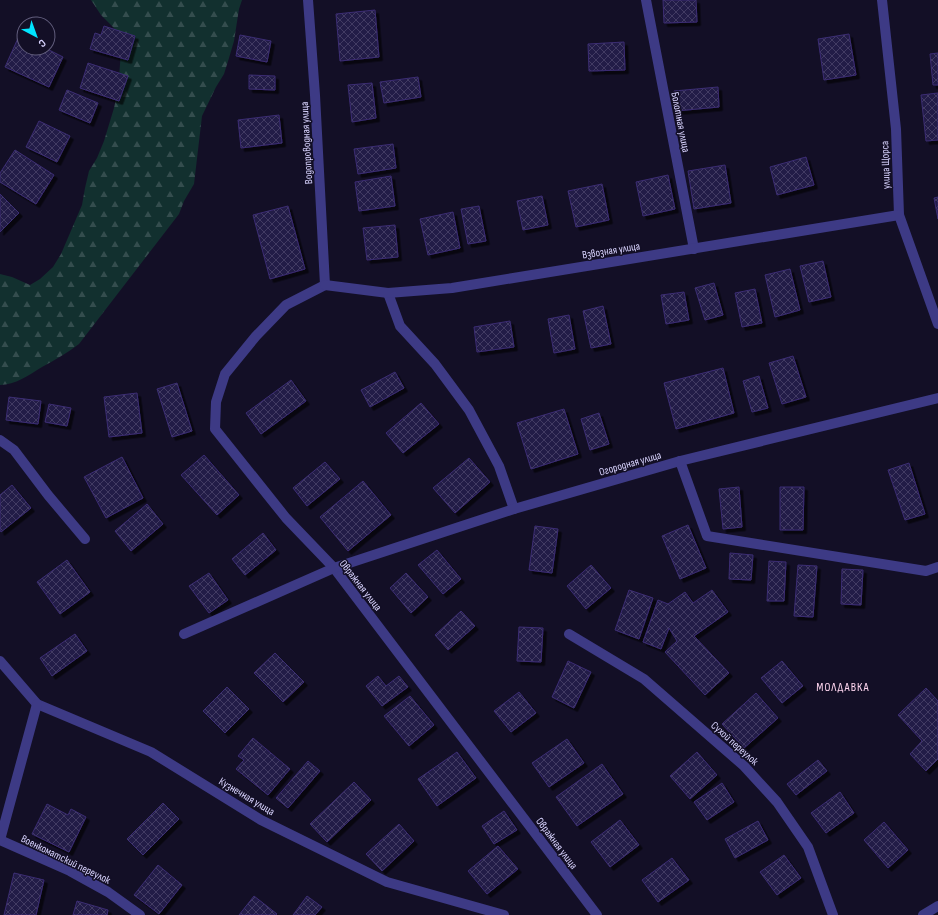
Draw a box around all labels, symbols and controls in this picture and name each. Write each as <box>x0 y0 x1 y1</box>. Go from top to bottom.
north arrow <box>16 16 56 56</box>
text: С <box>36 36 49 50</box>
street label: Болотная улица <box>668 91 693 153</box>
street label: Водопроводная улица <box>298 101 315 184</box>
street label: улица Щорса <box>878 141 893 189</box>
street label: Взвозная улица <box>581 240 641 261</box>
street label: Огородная улица <box>598 448 663 479</box>
street label: Овражная улица <box>337 557 385 613</box>
district label: МОЛДАВКА <box>816 680 870 695</box>
street label: Сухой переулок <box>708 719 762 769</box>
street label: Кузнечная улица <box>217 775 277 818</box>
street label: Овражная улица <box>533 815 580 872</box>
street label: Военкоматский переулок <box>19 832 113 887</box>

